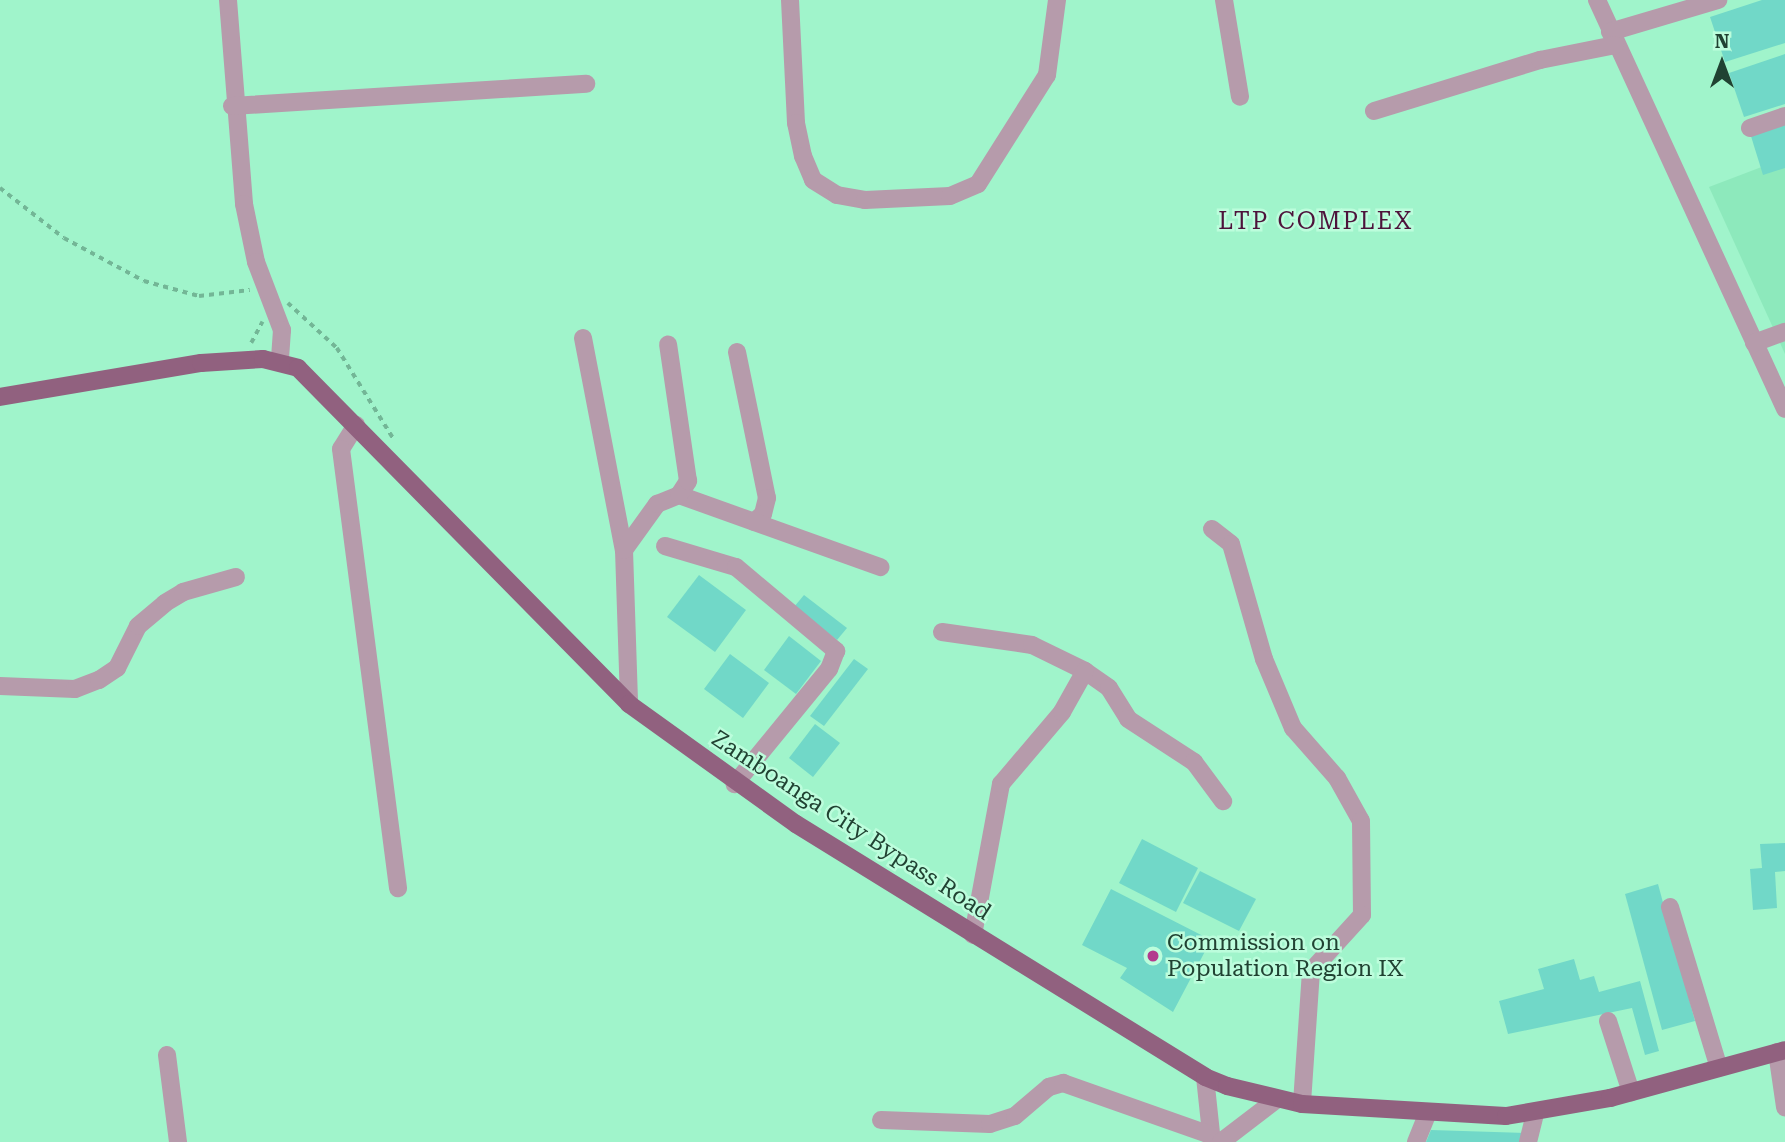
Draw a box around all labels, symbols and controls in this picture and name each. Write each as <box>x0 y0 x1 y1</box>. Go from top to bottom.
north arrow <box>1687 28 1757 98</box>
text: N <box>1715 30 1729 53</box>
district label: LTP COMPLEX <box>1220 208 1412 236</box>
street label: Zamboanga City Bypass Road <box>706 725 996 927</box>
place label: Commission on Population Region IX <box>1167 929 1404 983</box>
marker: Commission on Population Region IX <box>1145 948 1161 964</box>

